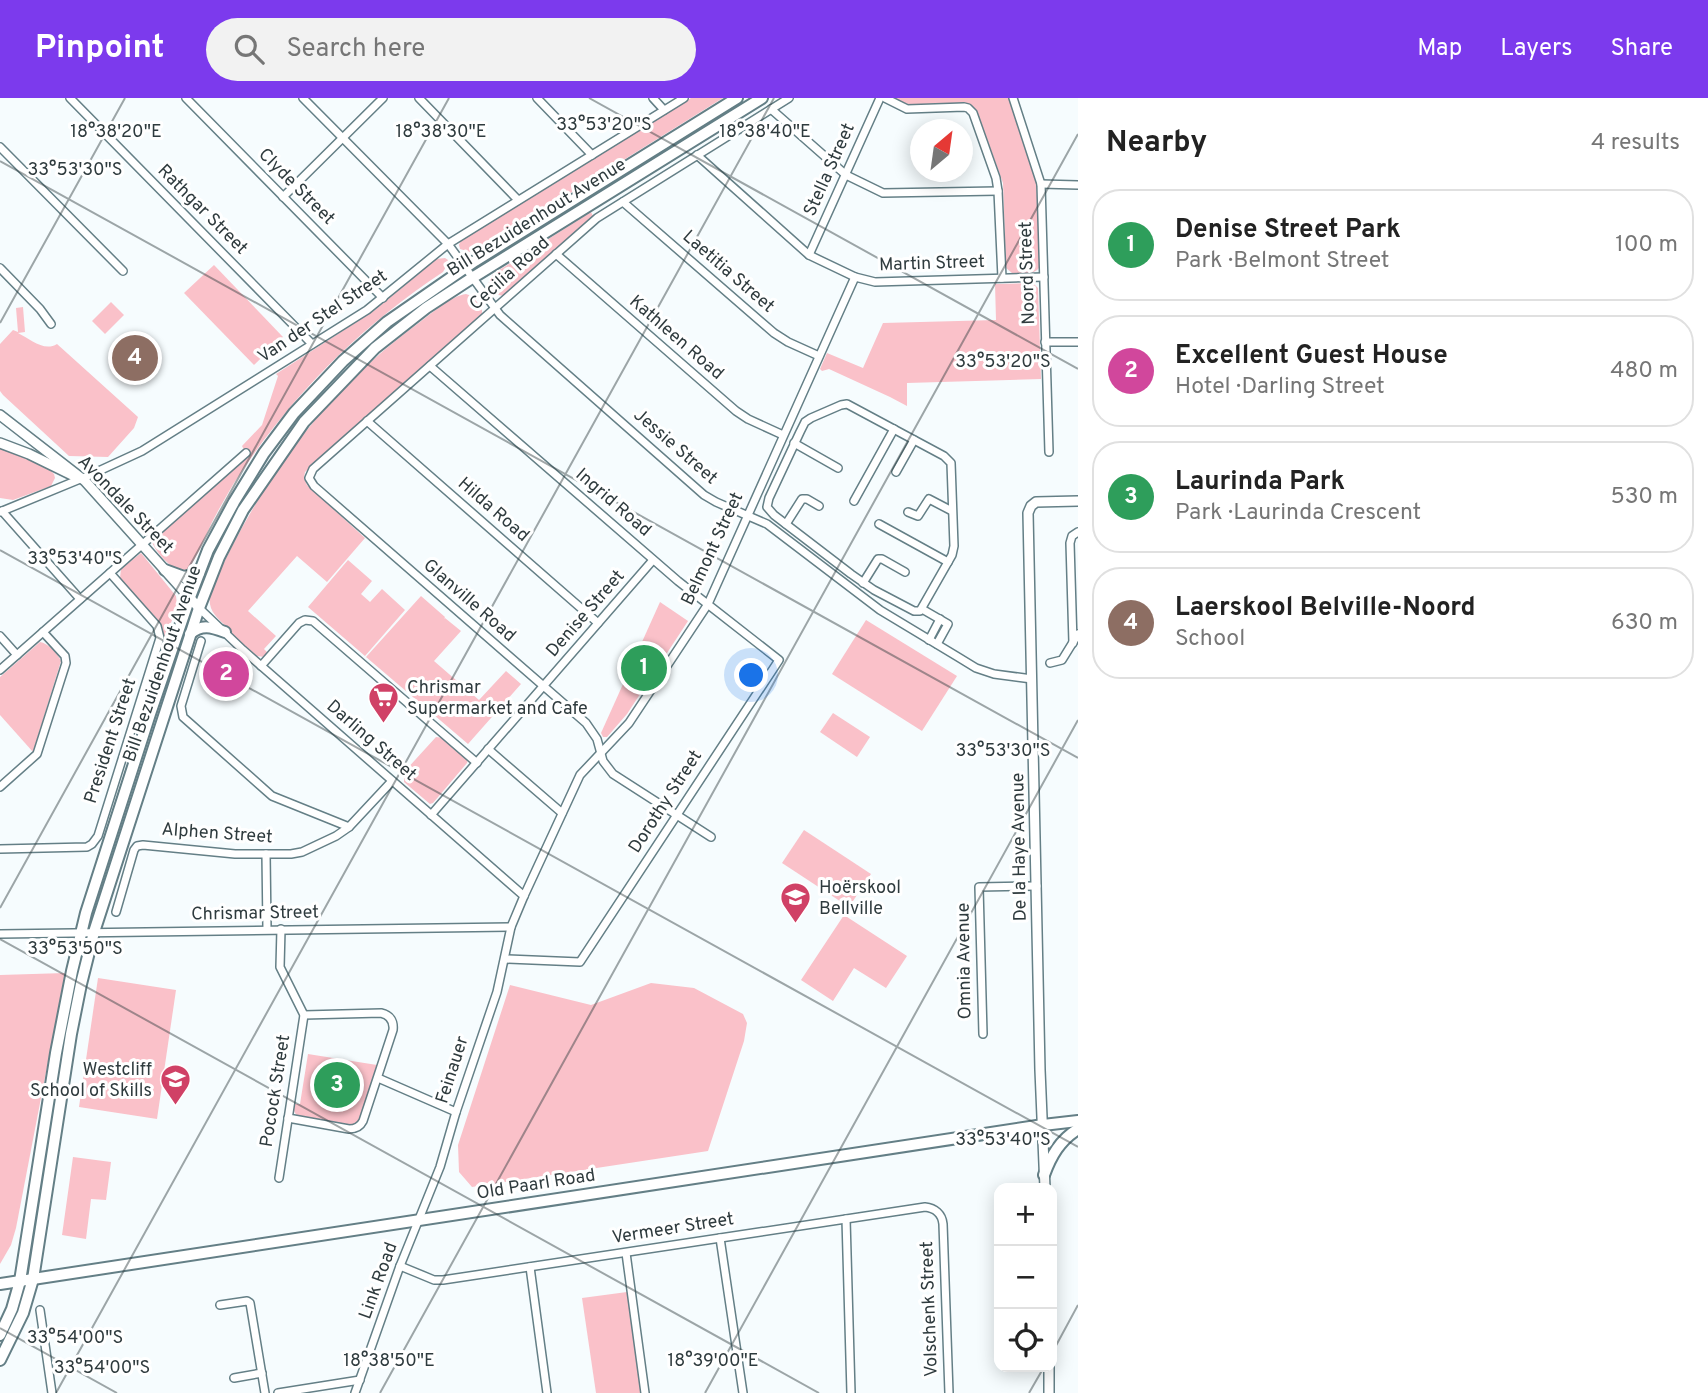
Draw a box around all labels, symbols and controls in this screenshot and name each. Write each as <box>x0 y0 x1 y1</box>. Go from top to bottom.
search box <box>206 18 696 81</box>
text: Pinpoint <box>35 28 164 70</box>
icon: search <box>230 30 268 68</box>
text: Search here <box>286 33 425 66</box>
text: Map <box>1417 34 1462 64</box>
text: Layers <box>1500 34 1572 64</box>
text: Share <box>1610 34 1673 64</box>
text: 33°53'20"S <box>556 114 652 137</box>
north arrow <box>910 119 973 182</box>
street label: Stella Street <box>799 120 861 220</box>
text: 18°38'20"E <box>70 121 162 144</box>
text: 18°38'30"E <box>395 121 487 144</box>
text: 18°38'40"E <box>719 121 811 144</box>
text: Nearby <box>1106 125 1207 162</box>
text: 4 results <box>1591 129 1680 158</box>
street label: Clyde Street <box>253 144 339 230</box>
street label: Bill Bezuidenhout Avenue <box>443 154 631 282</box>
text: 33°53'30"S <box>27 159 123 182</box>
street label: Rathgar Street <box>152 160 252 260</box>
text: Denise Street Park <box>1175 214 1401 247</box>
street label: Noord Street <box>1015 221 1041 325</box>
street label: Laetitia Street <box>677 226 779 318</box>
text: 1 <box>1126 231 1136 260</box>
text: 100 m <box>1615 231 1678 260</box>
street label: Cecilia Road <box>465 232 555 316</box>
text: Park · Belmont Street <box>1175 247 1390 276</box>
street label: Martin Street <box>879 251 985 277</box>
street label: Van der Stel Street <box>254 265 392 369</box>
street label: Kathleen Road <box>624 291 728 385</box>
pin: 4 <box>112 332 158 384</box>
text: Excellent Guest House <box>1175 340 1448 373</box>
text: 33°53'20"S <box>955 351 1051 374</box>
text: 2 <box>1124 357 1138 386</box>
text: 480 m <box>1610 357 1678 386</box>
text: Hotel · Darling Street <box>1175 373 1385 402</box>
street label: Jessie Street <box>628 404 722 490</box>
street label: Avondale Street <box>72 451 178 559</box>
street label: Ingrid Road <box>570 464 656 542</box>
text: Laurinda Park <box>1175 466 1345 499</box>
street label: Hilda Road <box>452 473 534 547</box>
text: 3 <box>1124 483 1138 512</box>
text: 530 m <box>1610 483 1678 512</box>
street label: Belmont Street <box>677 489 749 609</box>
text: Park · Laurinda Crescent <box>1175 499 1421 528</box>
text: 33°53'40"S <box>27 548 123 571</box>
street label: Glanville Road <box>418 554 520 648</box>
street label: Bill Bezuidenhout Avenue <box>119 563 207 765</box>
street label: Denise Street <box>542 566 630 662</box>
text: Laerskool Belville-Noord <box>1175 592 1476 625</box>
text: 4 <box>1124 609 1138 638</box>
text: 630 m <box>1611 609 1678 638</box>
text: School <box>1175 625 1245 654</box>
pin: 1 <box>621 642 667 694</box>
pin: 2 <box>203 648 249 700</box>
your location <box>734 658 768 692</box>
street label: President Street <box>80 675 142 807</box>
place label: Chrismar Supermarket and Cafe <box>407 677 588 721</box>
supermarket icon: Chrismar Supermarket and Cafe <box>367 681 401 725</box>
street label: Darling Street <box>321 696 421 786</box>
text: 33°53'30"S <box>955 740 1051 763</box>
street label: Dorothy Street <box>624 746 708 858</box>
street label: De la Haye Avenue <box>1007 772 1033 922</box>
street label: Alphen Street <box>161 819 273 849</box>
place label: Hoërskool Bellville <box>819 877 901 921</box>
school or university icon: Hoërskool Bellville <box>779 881 813 925</box>
street label: Chrismar Street <box>191 901 319 927</box>
street label: Omnia Avenue <box>952 903 978 1019</box>
text: 33°53'50"S <box>27 938 123 961</box>
street label: Pocock Street <box>256 1033 296 1149</box>
street label: Feinauer <box>431 1033 475 1107</box>
place label: Westcliff School of Skills <box>30 1059 152 1103</box>
pin: 3 <box>314 1059 360 1111</box>
school or university icon: Westcliff School of Skills <box>158 1063 192 1107</box>
text: 33°53'40"S <box>955 1129 1051 1152</box>
street label: Old Paarl Road <box>475 1164 597 1206</box>
map controls <box>994 1183 1057 1372</box>
button: + <box>994 1183 1057 1246</box>
street label: Vermeer Street <box>610 1208 736 1250</box>
street label: Link Road <box>354 1239 404 1323</box>
street label: Volschenk Street <box>916 1241 944 1377</box>
button: − <box>994 1246 1057 1309</box>
button: locate <box>994 1309 1057 1372</box>
text: 33°54'00"S <box>27 1327 123 1350</box>
text: 18°38'50"E <box>343 1350 435 1373</box>
text: 18°39'00"E <box>667 1350 759 1373</box>
text: 33°54'00"S <box>54 1357 150 1380</box>

